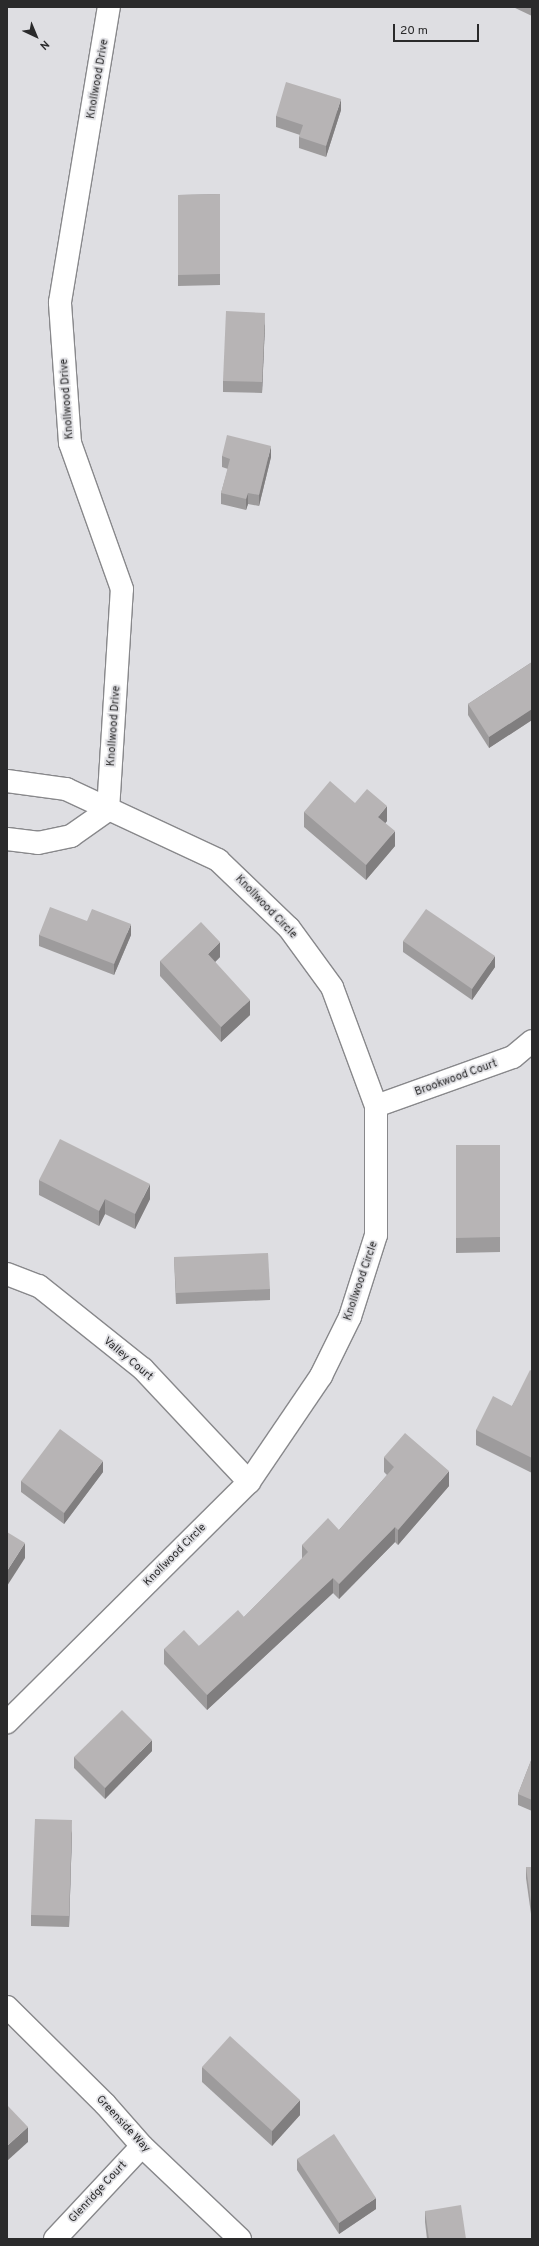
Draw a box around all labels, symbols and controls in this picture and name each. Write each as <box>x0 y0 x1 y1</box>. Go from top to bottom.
north arrow <box>16 16 56 56</box>
scale bar <box>395 16 481 42</box>
text: 20 m <box>400 23 428 39</box>
text: N <box>37 37 52 52</box>
street label: Knollwood Drive <box>84 38 112 120</box>
street label: Knollwood Drive <box>58 358 76 440</box>
street label: Knollwood Drive <box>105 685 123 767</box>
street label: Knollwood Circle <box>232 873 300 941</box>
street label: Brookwood Court <box>413 1057 499 1099</box>
street label: Knollwood Circle <box>341 1240 381 1322</box>
street label: Valley Court <box>101 1335 155 1383</box>
street label: Knollwood Circle <box>141 1521 209 1589</box>
street label: Greenside Way <box>93 2093 153 2155</box>
street label: Glenridge Court <box>66 2159 130 2225</box>

